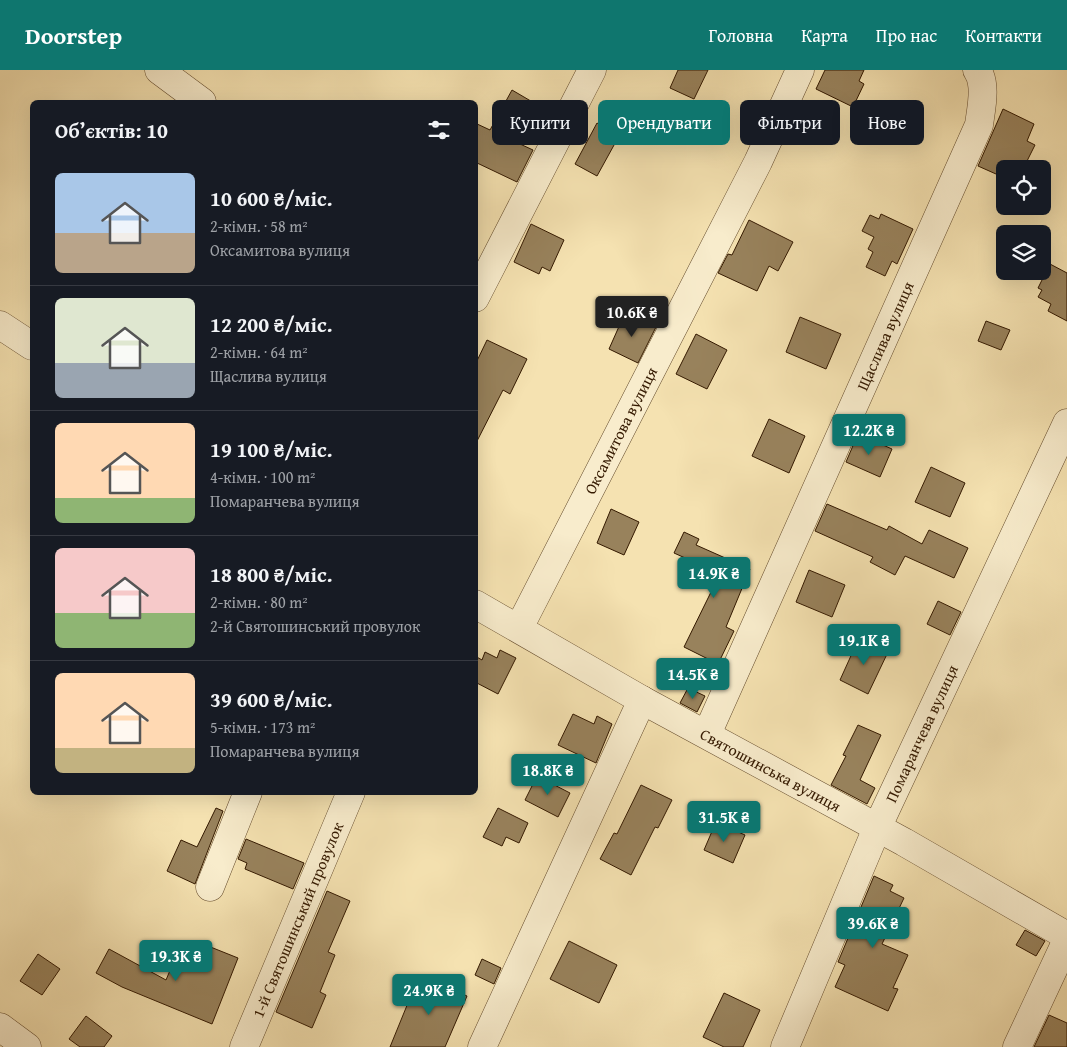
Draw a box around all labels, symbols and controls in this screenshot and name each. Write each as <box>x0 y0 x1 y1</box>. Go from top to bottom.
text: Doorstep <box>25 18 122 53</box>
text: Головна <box>708 22 773 49</box>
text: Карта <box>801 22 848 49</box>
text: Про нас <box>876 22 937 49</box>
text: Контакти <box>965 22 1042 49</box>
chip: Купити <box>492 100 588 145</box>
chip: Орендувати <box>598 100 730 145</box>
chip: Фільтри <box>740 100 840 145</box>
chip: Нове <box>850 100 924 145</box>
text: Об’єктів: 10 <box>55 115 168 146</box>
icon: filters <box>425 116 453 144</box>
map controls <box>996 160 1051 280</box>
button: locate <box>996 160 1051 215</box>
text: 10 600 ₴/міс. <box>210 183 333 214</box>
icon: home <box>95 193 155 253</box>
text: 2-кімн. · 58 m² <box>210 214 308 238</box>
button: layers <box>996 225 1051 280</box>
text: Оксамитова вулиця <box>210 238 350 262</box>
street label: Щаслива вулиця <box>850 278 920 394</box>
pin: 10.6K ₴ <box>586 296 678 338</box>
text: 10.6K ₴ <box>606 300 658 324</box>
text: 12 200 ₴/міс. <box>210 309 333 340</box>
icon: home <box>95 318 155 378</box>
text: 2-кімн. · 64 m² <box>210 340 308 364</box>
street label: Оксамитова вулиця <box>578 363 663 498</box>
text: Щаслива вулиця <box>210 364 327 388</box>
pin: 12.2K ₴ <box>823 414 915 456</box>
text: 12.2K ₴ <box>843 418 895 442</box>
text: 19 100 ₴/міс. <box>210 434 333 465</box>
icon: home <box>95 443 155 503</box>
text: 4-кімн. · 100 m² <box>210 465 315 489</box>
text: Помаранчева вулиця <box>210 489 360 513</box>
pin: 14.9K ₴ <box>668 556 760 599</box>
text: 18 800 ₴/міс. <box>210 559 333 590</box>
text: 14.9K ₴ <box>688 561 740 585</box>
icon: home <box>95 568 155 628</box>
text: 2-кімн. · 80 m² <box>210 590 308 614</box>
text: 2-й Святошинський провулок <box>210 614 420 638</box>
pin: 19.1K ₴ <box>818 624 910 666</box>
text: 19.1K ₴ <box>838 628 890 652</box>
pin: 14.5K ₴ <box>647 658 739 700</box>
street label: Помаранчева вулиця <box>879 661 964 806</box>
text: 14.5K ₴ <box>667 662 719 686</box>
text: 39 600 ₴/міс. <box>210 684 333 715</box>
icon: home <box>95 693 155 753</box>
text: 5-кімн. · 173 m² <box>210 715 315 739</box>
street label: Святошинська вулиця <box>696 722 845 818</box>
text: Помаранчева вулиця <box>210 739 360 763</box>
pin: 18.8K ₴ <box>502 754 594 796</box>
text: 18.8K ₴ <box>522 758 574 782</box>
pin: 31.5K ₴ <box>678 800 770 843</box>
text: 31.5K ₴ <box>698 805 750 829</box>
street label: 1-й Святошинський провулок <box>246 817 349 1021</box>
pin: 39.6K ₴ <box>827 906 919 949</box>
text: 39.6K ₴ <box>847 911 899 935</box>
pin: 19.3K ₴ <box>130 940 222 982</box>
text: 19.3K ₴ <box>150 944 202 968</box>
pin: 24.9K ₴ <box>383 974 475 1016</box>
text: 24.9K ₴ <box>403 978 455 1002</box>

